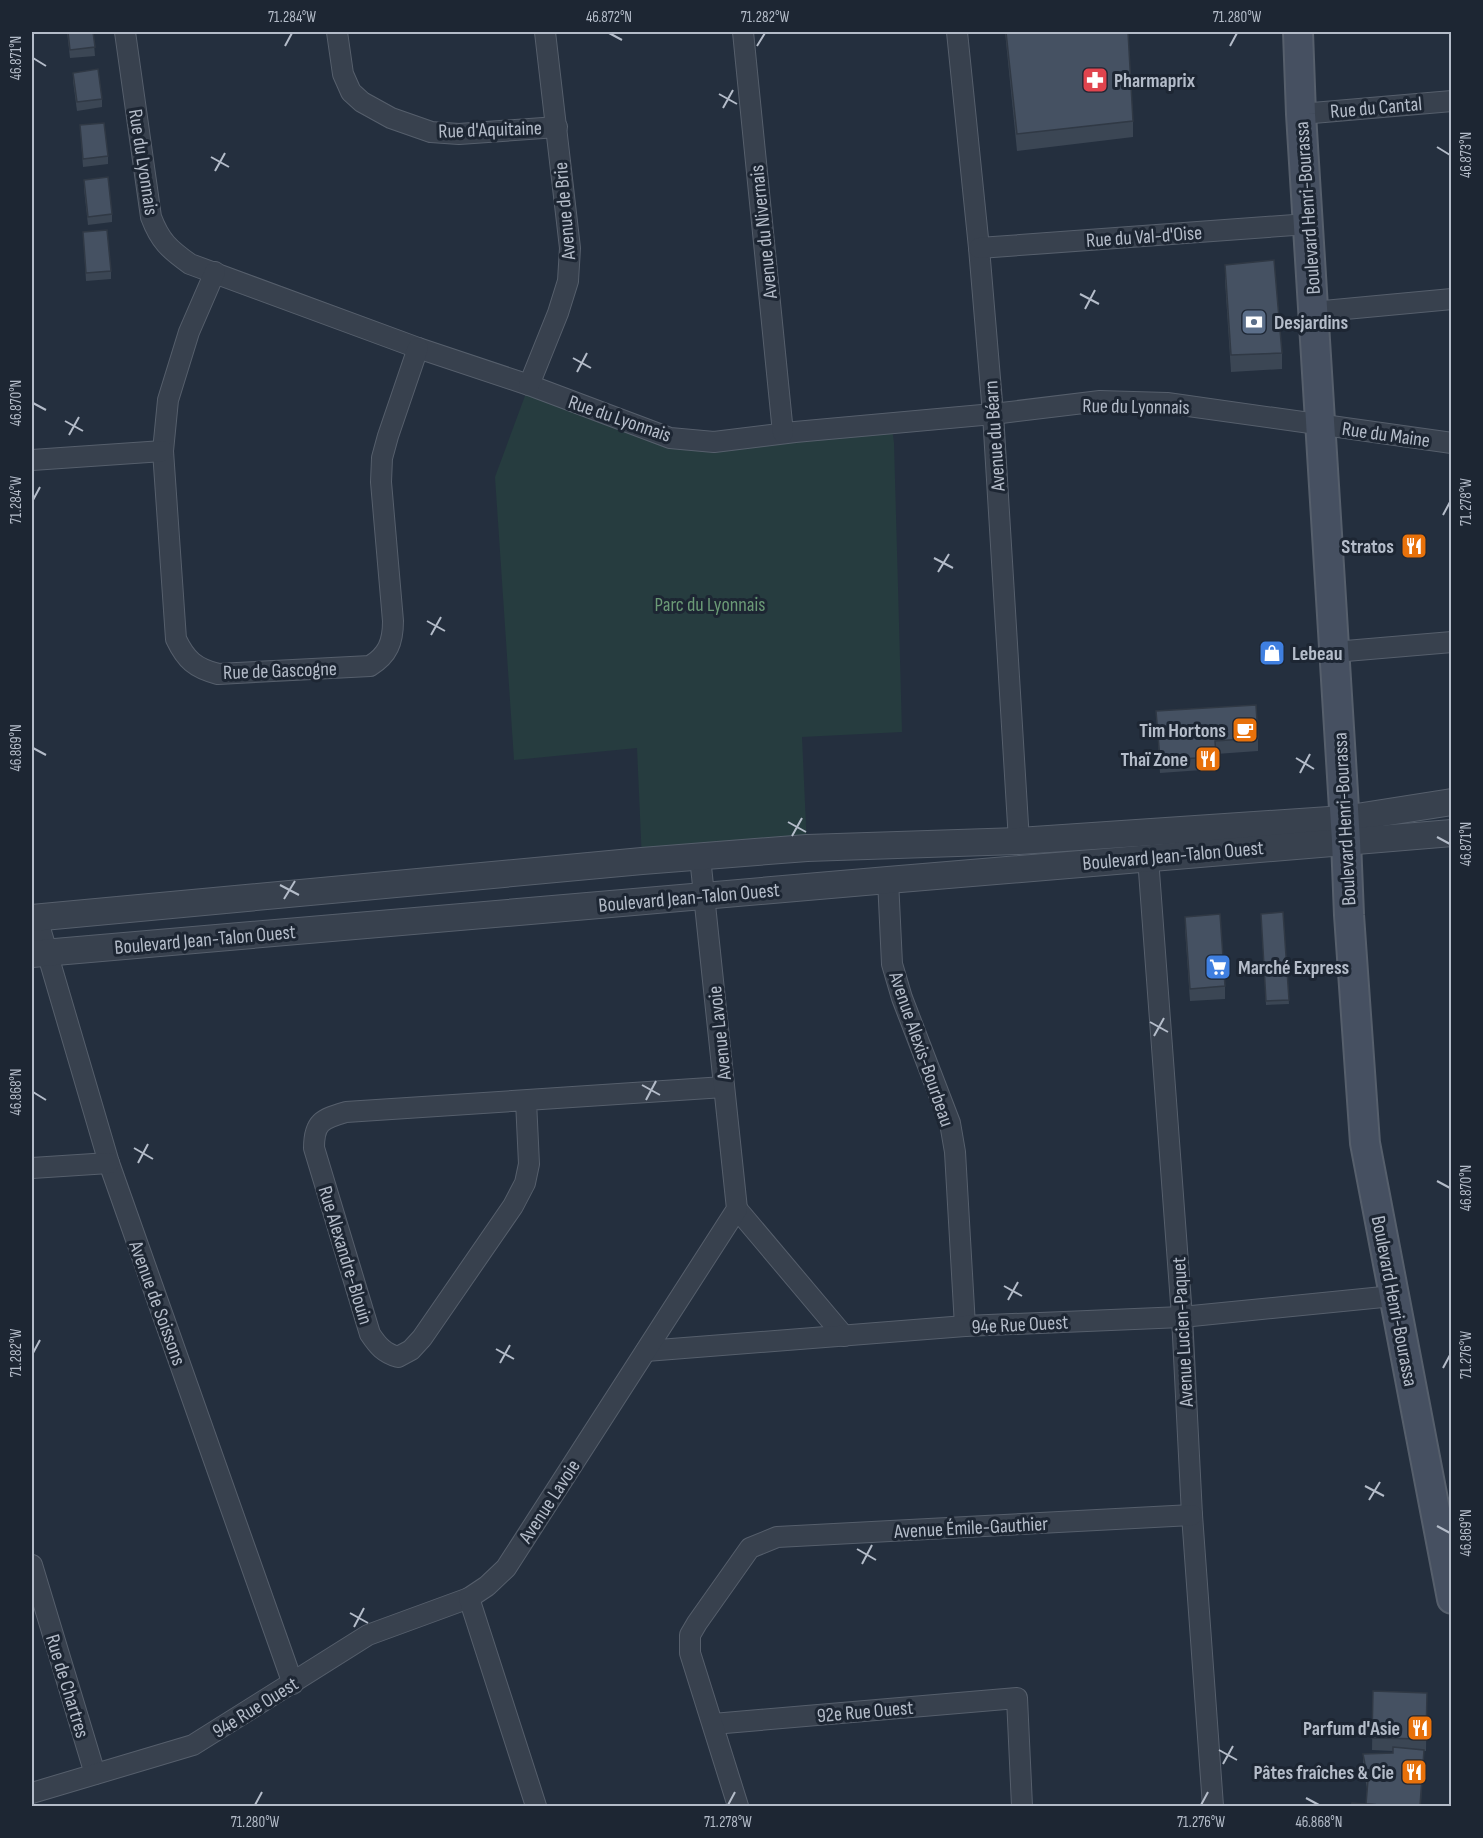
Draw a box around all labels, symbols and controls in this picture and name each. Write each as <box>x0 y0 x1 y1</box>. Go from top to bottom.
text: 71.284°W <box>268 8 316 27</box>
text: 46.872°N <box>586 8 632 27</box>
text: 71.282°W <box>741 8 789 27</box>
text: 71.280°W <box>1213 8 1262 27</box>
text: 46.871°N <box>7 36 26 80</box>
pharmacy icon: Pharmaprix <box>1080 65 1110 95</box>
place label: Pharmaprix <box>1114 69 1196 93</box>
street label: Rue du Cantal <box>1329 92 1423 124</box>
street label: Rue du Lyonnais <box>123 107 163 217</box>
street label: Rue d'Aquitaine <box>438 116 542 144</box>
street label: Boulevard Henri-Bourassa <box>1290 121 1326 295</box>
text: 46.873°N <box>1457 132 1476 178</box>
street label: Avenue de Brie <box>549 161 581 262</box>
street label: Avenue du Nivernais <box>745 164 783 301</box>
street label: Rue du Val-d'Oise <box>1085 221 1203 253</box>
bank icon: Desjardins <box>1239 307 1269 337</box>
place label: Desjardins <box>1274 311 1348 335</box>
text: 46.870°N <box>7 380 26 426</box>
street label: Avenue du Béarn <box>979 380 1011 493</box>
street label: Rue du Lyonnais <box>565 390 674 448</box>
street label: Rue du Lyonnais <box>1082 394 1190 420</box>
street label: Rue du Maine <box>1340 417 1431 453</box>
text: 71.284°W <box>7 476 26 524</box>
text: 71.278°W <box>1457 478 1476 526</box>
restaurant icon: Stratos <box>1399 531 1429 561</box>
place label: Stratos <box>1341 535 1394 559</box>
park label: Parc du Lyonnais <box>655 593 765 617</box>
shop icon: Lebeau <box>1257 638 1287 668</box>
place label: Lebeau <box>1292 642 1342 666</box>
street label: Rue de Gascogne <box>223 657 337 685</box>
cafe icon: Tim Hortons <box>1230 715 1260 745</box>
place label: Tim Hortons <box>1139 719 1226 743</box>
text: 46.869°N <box>7 724 26 772</box>
street label: Boulevard Henri-Bourassa <box>1328 732 1362 906</box>
restaurant icon: Thaï Zone <box>1193 744 1223 774</box>
place label: Thaï Zone <box>1120 748 1188 772</box>
text: 46.871°N <box>1457 822 1476 866</box>
street label: Boulevard Jean-Talon Ouest <box>1081 836 1265 876</box>
street label: Boulevard Jean-Talon Ouest <box>597 878 781 918</box>
street label: Boulevard Jean-Talon Ouest <box>113 920 297 960</box>
supermarket icon: Marché Express <box>1203 952 1233 982</box>
place label: Marché Express <box>1238 956 1349 980</box>
street label: Avenue Alexis-Bourbeau <box>883 968 959 1130</box>
street label: Avenue Lavoie <box>703 985 737 1082</box>
text: 46.868°N <box>7 1069 26 1115</box>
text: 46.870°N <box>1457 1165 1476 1211</box>
street label: Rue Alexandre-Blouin <box>313 1183 378 1327</box>
street label: Boulevard Henri-Bourassa <box>1366 1214 1422 1389</box>
street label: Avenue de Soissons <box>123 1237 191 1369</box>
street label: Avenue Lucien-Paquet <box>1167 1256 1199 1409</box>
street label: 94e Rue Ouest <box>971 1310 1069 1340</box>
text: 71.282°W <box>7 1329 26 1377</box>
text: 71.276°W <box>1457 1331 1476 1379</box>
street label: Avenue Lavoie <box>513 1455 586 1549</box>
text: 46.869°N <box>1457 1509 1476 1557</box>
street label: Avenue Émile-Gauthier <box>892 1512 1049 1544</box>
street label: Rue de Chartres <box>40 1632 94 1741</box>
street label: 94e Rue Ouest <box>208 1672 303 1744</box>
street label: 92e Rue Ouest <box>816 1696 914 1728</box>
restaurant icon: Parfum d'Asie <box>1405 1713 1435 1743</box>
place label: Parfum d'Asie <box>1303 1717 1400 1741</box>
restaurant icon: Pâtes fraîches & Cie <box>1399 1757 1429 1787</box>
place label: Pâtes fraîches & Cie <box>1253 1761 1394 1785</box>
text: 71.280°W <box>231 1813 280 1832</box>
text: 71.278°W <box>704 1813 752 1832</box>
text: 71.276°W <box>1177 1813 1225 1832</box>
text: 46.868°N <box>1296 1813 1342 1832</box>

